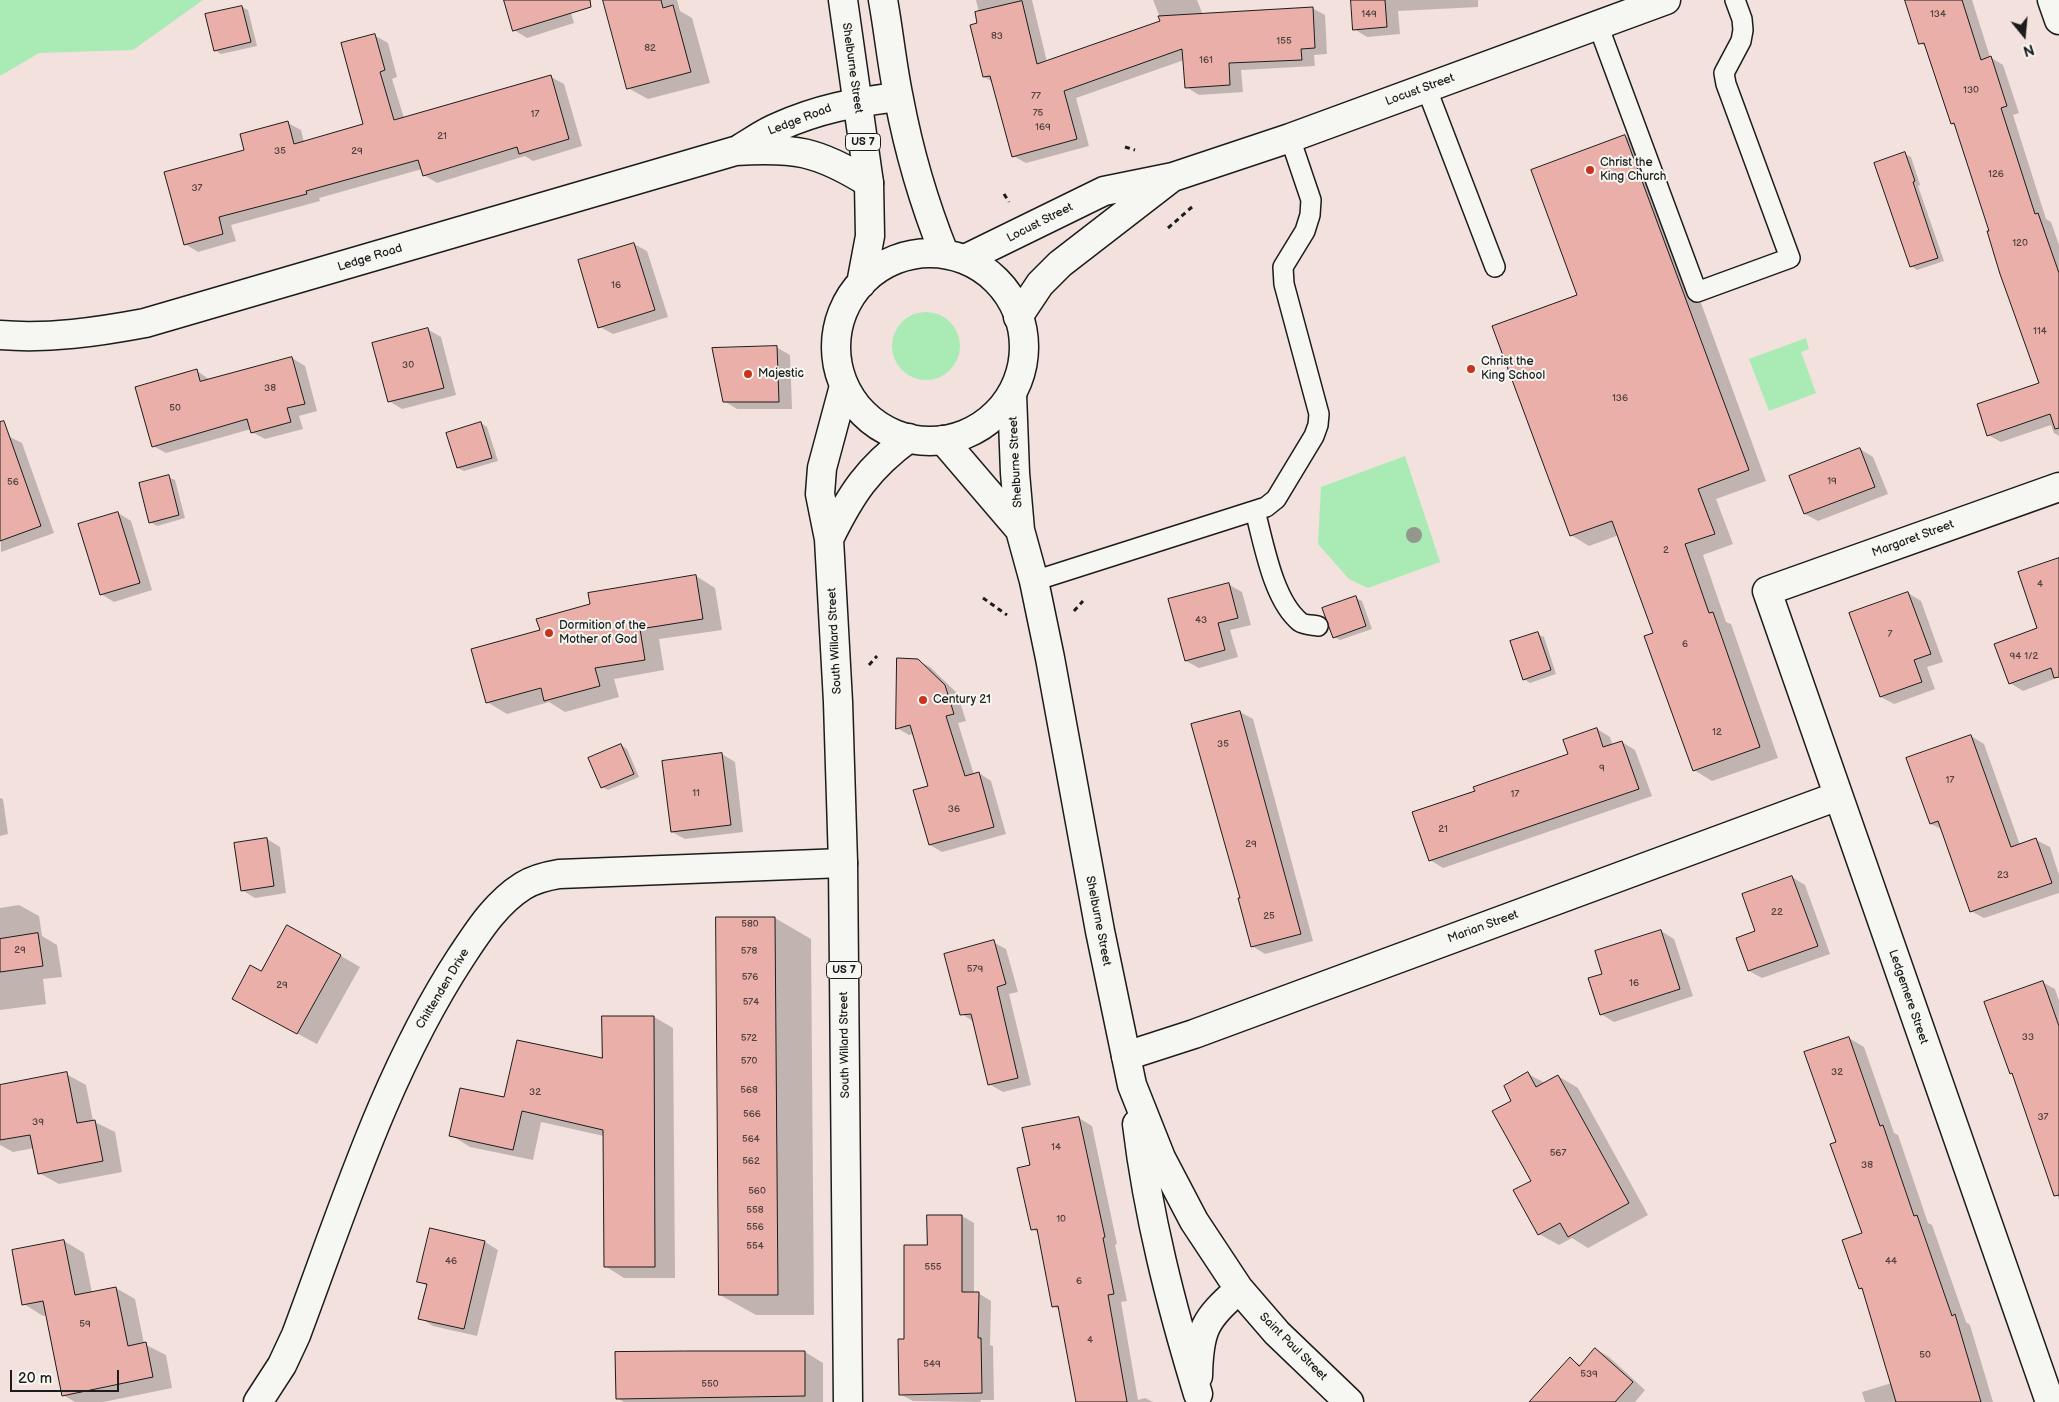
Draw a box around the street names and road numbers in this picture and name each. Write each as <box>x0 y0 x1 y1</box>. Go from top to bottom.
street label: Shelburne Street <box>839 22 865 114</box>
street label: Locust Street <box>1384 71 1456 109</box>
street label: Ledge Road <box>766 101 834 139</box>
road number: US 7 <box>846 134 880 150</box>
street label: Locust Street <box>1005 200 1075 246</box>
street label: Ledge Road <box>336 241 404 275</box>
street label: Shelburne Street <box>1006 416 1026 508</box>
street label: Margaret Street <box>1870 518 1956 560</box>
street label: South Willard Street <box>825 587 845 695</box>
street label: Shelburne Street <box>1082 875 1114 967</box>
street label: Marian Street <box>1446 908 1520 946</box>
street label: Chittenden Drive <box>413 946 473 1032</box>
street label: Ledgemere Street <box>1885 948 1931 1046</box>
road number: US 7 <box>826 962 862 978</box>
street label: South Willard Street <box>837 992 853 1098</box>
street label: Saint Paul Street <box>1256 1310 1330 1384</box>

